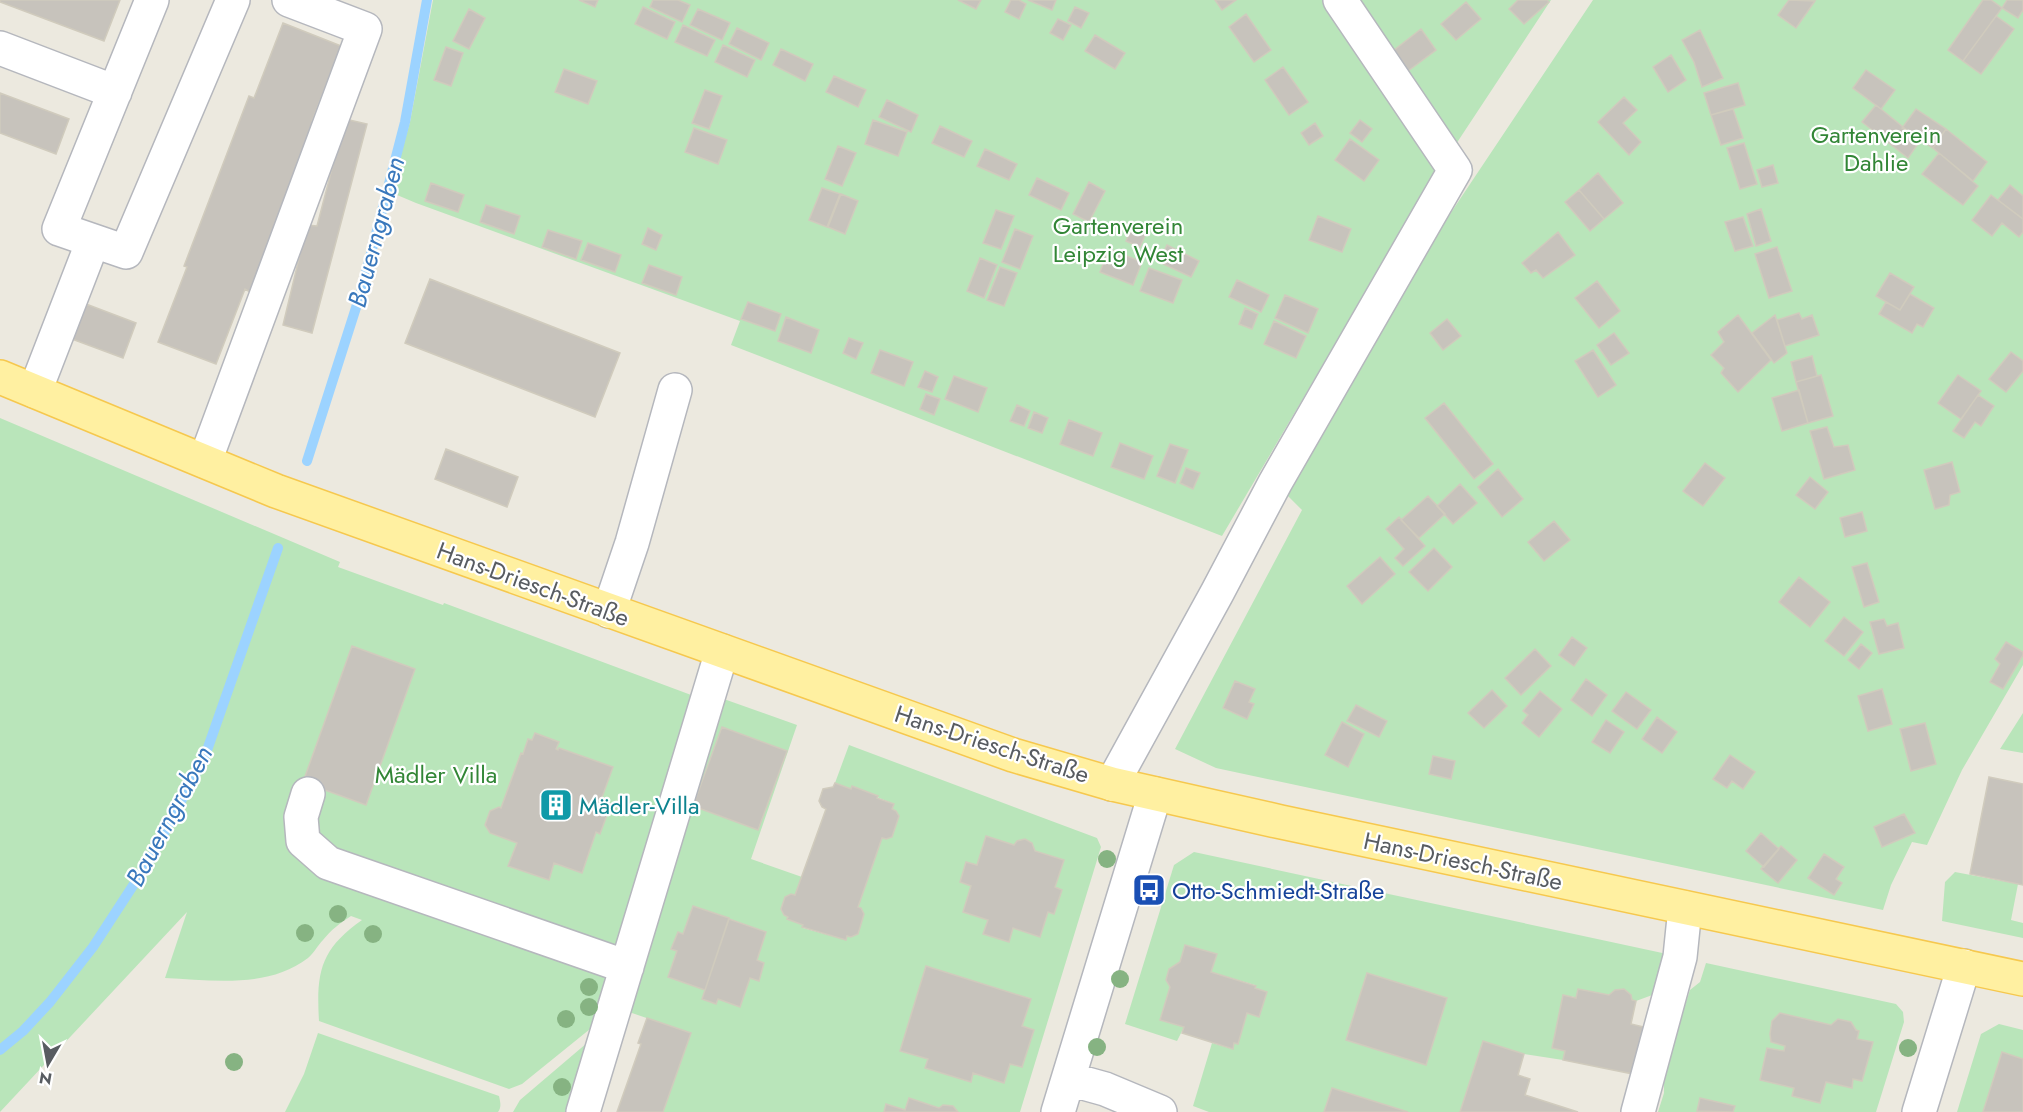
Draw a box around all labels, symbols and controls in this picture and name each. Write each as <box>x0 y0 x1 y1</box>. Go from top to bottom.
park label: Gartenverein Dahlie <box>1811 117 1941 180</box>
water label: Bauerngraben <box>338 152 414 312</box>
park label: Gartenverein Leipzig West <box>1053 208 1183 271</box>
street label: Hans-Driesch-Straße <box>432 533 634 635</box>
street label: Hans-Driesch-Straße <box>890 696 1094 792</box>
water label: Bauerngraben <box>116 739 222 893</box>
park label: Mädler Villa <box>375 757 497 792</box>
building icon: Mädler-Villa <box>538 787 574 823</box>
place label: Mädler-Villa <box>579 788 700 823</box>
street label: Hans-Driesch-Straße <box>1360 823 1566 899</box>
bus stop icon: Otto-Schmiedt-Straße <box>1131 872 1167 908</box>
place label: Otto-Schmiedt-Straße <box>1172 873 1384 908</box>
north arrow <box>18 1034 78 1094</box>
text: N <box>37 1066 54 1091</box>

